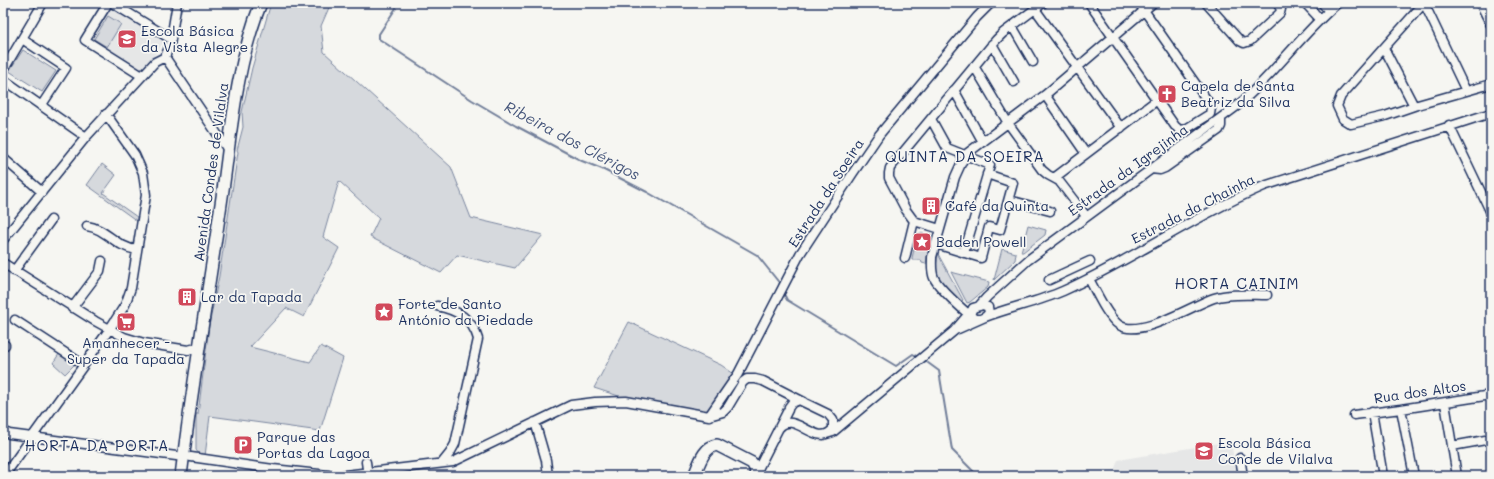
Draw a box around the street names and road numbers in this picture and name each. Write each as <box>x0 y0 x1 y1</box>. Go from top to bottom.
street label: Avenida Condes de Vilalva <box>189 81 232 263</box>
street label: Estrada da Igrejinha <box>1064 120 1192 220</box>
street label: Estrada da Soeira <box>783 135 868 251</box>
street label: Estrada da Chainha <box>1128 169 1258 248</box>
street label: Rua dos Altos <box>1373 376 1467 407</box>

